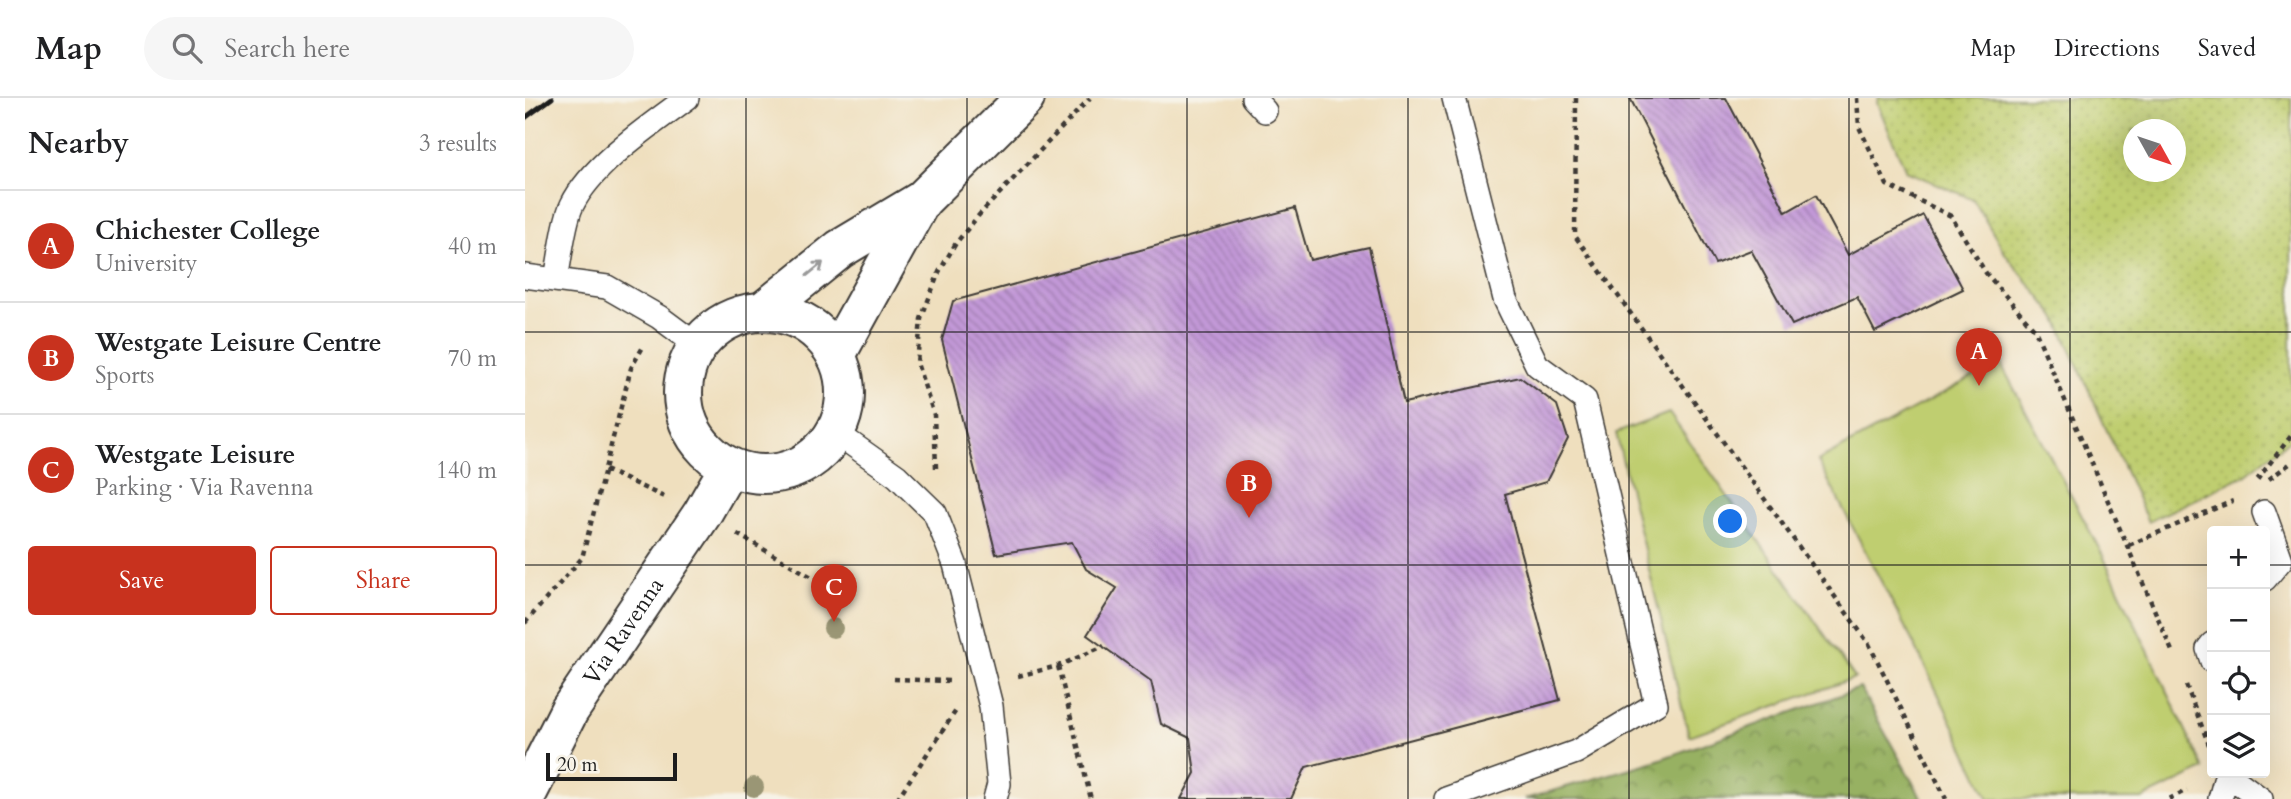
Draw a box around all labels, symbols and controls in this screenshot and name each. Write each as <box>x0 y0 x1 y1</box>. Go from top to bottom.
search box <box>144 17 634 80</box>
text: Map <box>35 26 102 71</box>
icon: search <box>168 29 206 67</box>
text: Search here <box>224 31 350 66</box>
text: Map <box>1970 32 2016 65</box>
text: Directions <box>2054 32 2160 65</box>
text: Saved <box>2198 32 2256 65</box>
north arrow <box>2123 119 2186 182</box>
text: Nearby <box>28 123 129 164</box>
text: 3 results <box>419 128 497 159</box>
text: Chichester College <box>95 213 320 248</box>
text: A <box>42 231 60 262</box>
text: 40 m <box>448 231 497 262</box>
text: University <box>95 248 197 279</box>
one-way arrow <box>806 262 824 277</box>
text: Westgate Leisure Centre <box>95 325 382 360</box>
pin: A <box>1956 328 2002 386</box>
text: B <box>43 343 59 374</box>
text: 70 m <box>448 343 497 374</box>
text: Sports <box>95 360 155 391</box>
text: Westgate Leisure <box>95 437 295 472</box>
text: C <box>42 455 60 486</box>
text: 140 m <box>436 455 497 486</box>
pin: B <box>1226 460 1272 518</box>
text: Parking · Via Ravenna <box>95 472 313 503</box>
your location <box>1713 504 1747 538</box>
map controls <box>2207 526 2270 778</box>
button: + <box>2207 526 2270 589</box>
button: Save <box>28 546 256 615</box>
button: Share <box>270 546 497 615</box>
pin: C <box>811 564 857 622</box>
street label: Via Ravenna <box>576 571 670 691</box>
button: − <box>2207 589 2270 652</box>
button: locate <box>2207 652 2270 715</box>
button: layers <box>2207 715 2270 778</box>
scale bar <box>546 750 677 782</box>
text: 20 m <box>557 752 598 778</box>

